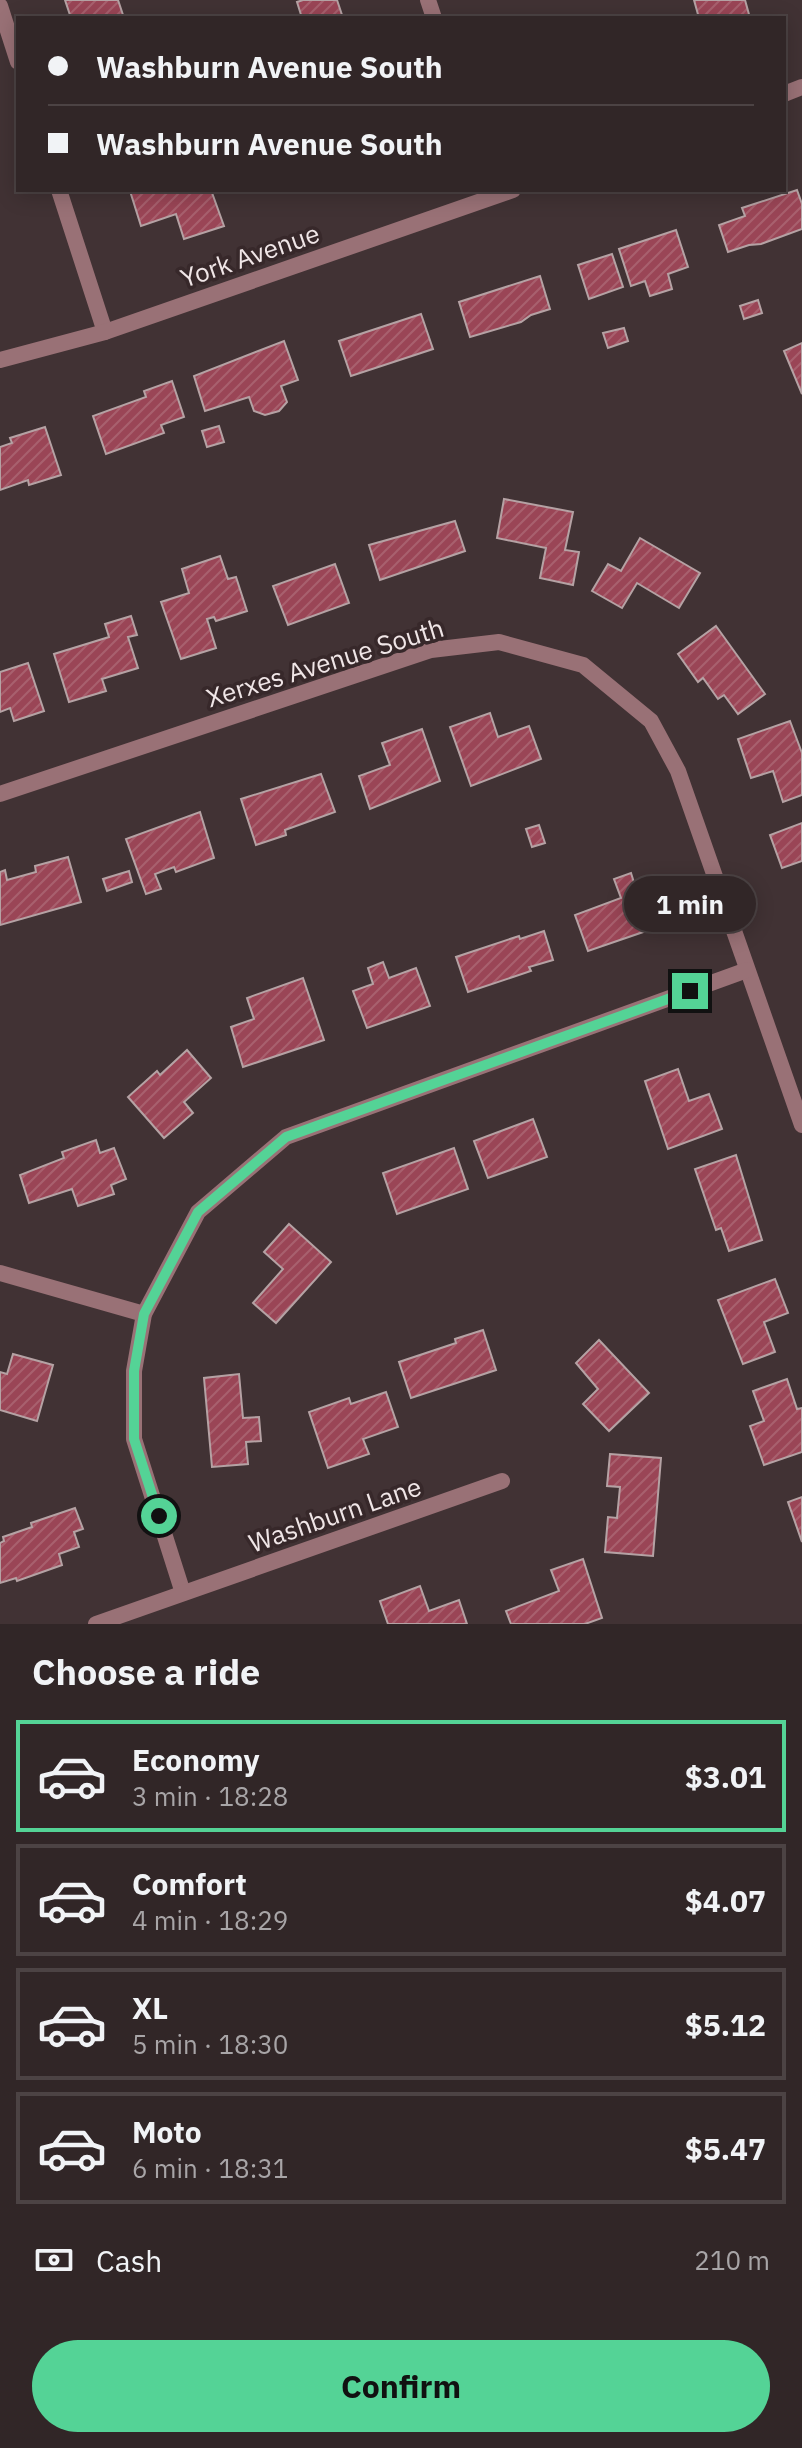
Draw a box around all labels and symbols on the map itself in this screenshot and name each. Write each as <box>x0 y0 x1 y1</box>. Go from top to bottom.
street label: York Avenue <box>176 215 324 295</box>
street label: Xerxes Avenue South <box>202 610 448 714</box>
callout: 1 min <box>624 875 756 931</box>
route end <box>672 973 708 1009</box>
street label: Washburn Lane <box>244 1469 426 1560</box>
route start <box>141 1498 177 1534</box>

